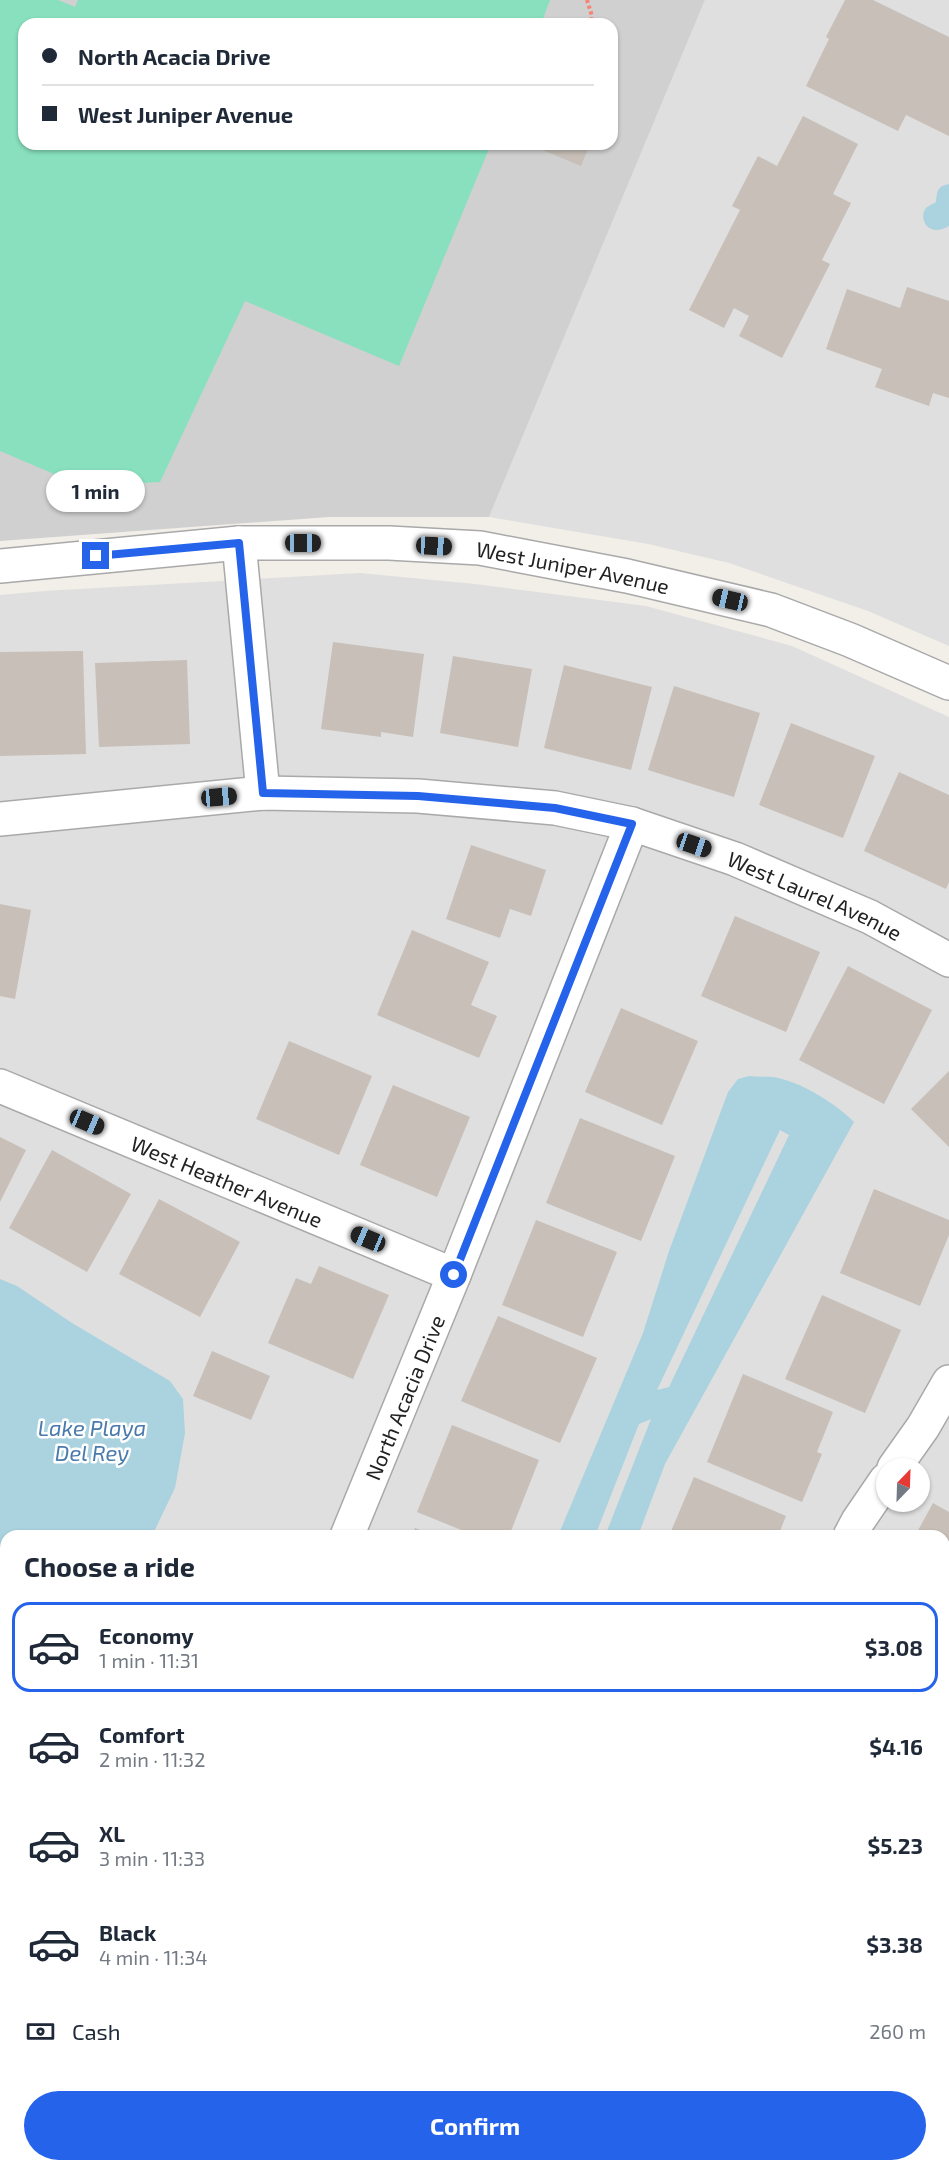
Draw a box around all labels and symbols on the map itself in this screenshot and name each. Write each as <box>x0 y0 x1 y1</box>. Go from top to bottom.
callout: 1 min <box>46 469 146 511</box>
car <box>285 534 321 552</box>
street label: West Juniper Avenue <box>474 535 672 598</box>
car <box>416 536 452 556</box>
route end <box>82 542 109 569</box>
car <box>710 587 750 613</box>
car <box>200 786 238 808</box>
car <box>674 831 714 859</box>
street label: West Laurel Avenue <box>724 845 907 945</box>
car <box>67 1107 107 1137</box>
street label: West Heather Avenue <box>128 1130 327 1232</box>
car <box>348 1224 388 1254</box>
route start <box>440 1261 467 1288</box>
street label: North Acacia Drive <box>359 1311 449 1483</box>
water label: Lake Playa Del Rey <box>38 1414 146 1466</box>
north arrow <box>876 1458 930 1512</box>

